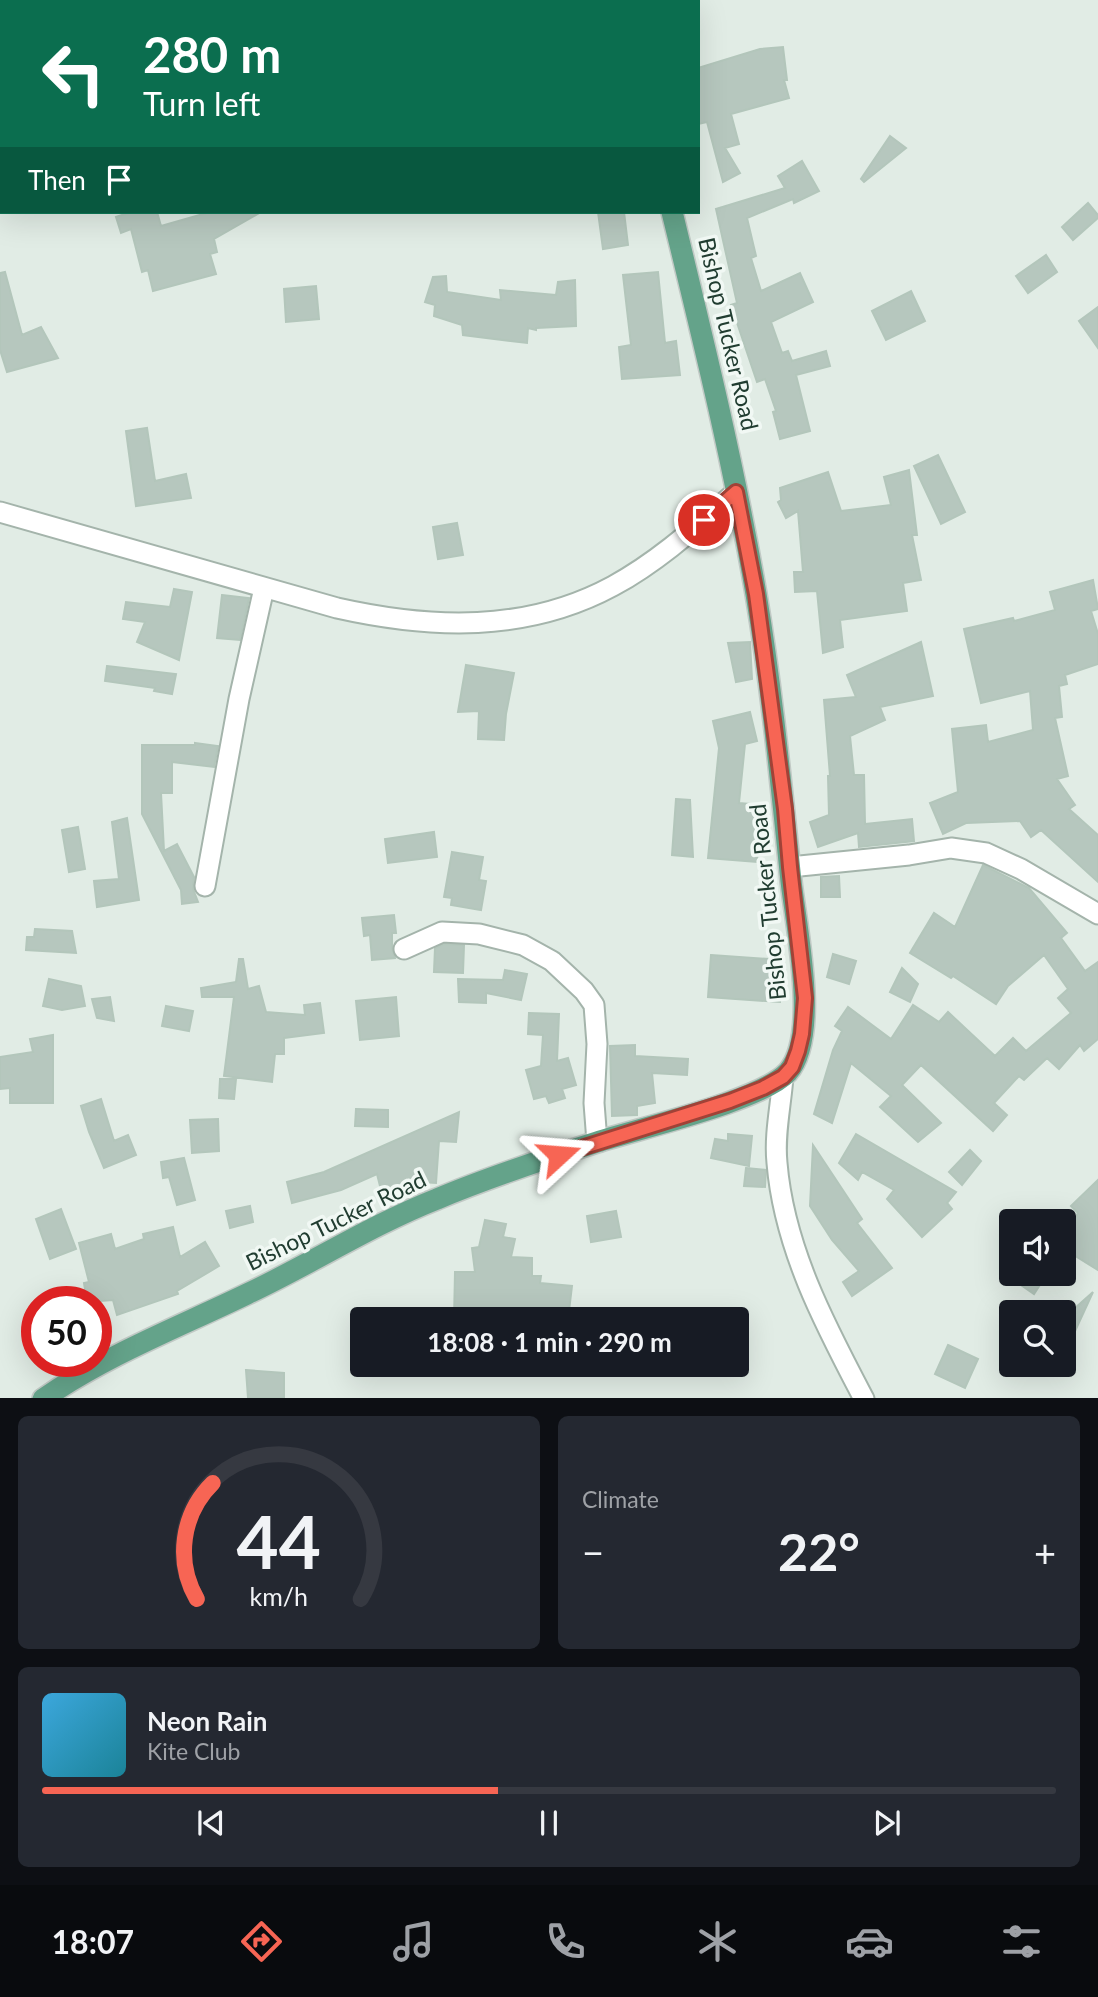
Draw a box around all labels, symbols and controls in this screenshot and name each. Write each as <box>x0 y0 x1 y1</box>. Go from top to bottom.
text: 280 m <box>143 25 281 83</box>
icon: left <box>28 28 119 119</box>
text: Turn left <box>143 84 260 123</box>
icon: arrive <box>100 161 138 199</box>
text: Then <box>28 164 86 196</box>
street label: Bishop Tucker Road <box>693 235 765 433</box>
pin <box>674 490 734 550</box>
icon: arrive <box>685 501 723 539</box>
street label: Bishop Tucker Road <box>743 803 791 1002</box>
position arrow <box>522 1118 596 1192</box>
street label: Bishop Tucker Road <box>241 1164 430 1276</box>
map controls <box>999 1209 1076 1377</box>
button: sound <box>999 1209 1076 1286</box>
speed limit sign: 50 <box>21 1286 112 1377</box>
button: search <box>999 1300 1076 1377</box>
text: 18:08 · 1 min · 290 m <box>427 1326 672 1358</box>
text: Climate <box>582 1485 659 1513</box>
text: 44 <box>237 1497 321 1585</box>
text: 22° <box>778 1520 860 1582</box>
text: − <box>582 1529 604 1575</box>
text: + <box>1034 1529 1056 1575</box>
text: km/h <box>250 1580 308 1610</box>
text: Neon Rain <box>147 1705 267 1737</box>
text: Kite Club <box>147 1737 240 1765</box>
icon: previous <box>192 1804 230 1842</box>
icon: pause <box>530 1804 568 1842</box>
icon: next <box>868 1804 906 1842</box>
icon: directions <box>237 1917 286 1966</box>
icon: music <box>389 1917 438 1966</box>
icon: phone <box>541 1917 590 1966</box>
icon: climate <box>693 1917 742 1966</box>
icon: car <box>845 1917 894 1966</box>
icon: filters <box>997 1917 1046 1966</box>
text: 18:07 <box>52 1922 134 1961</box>

